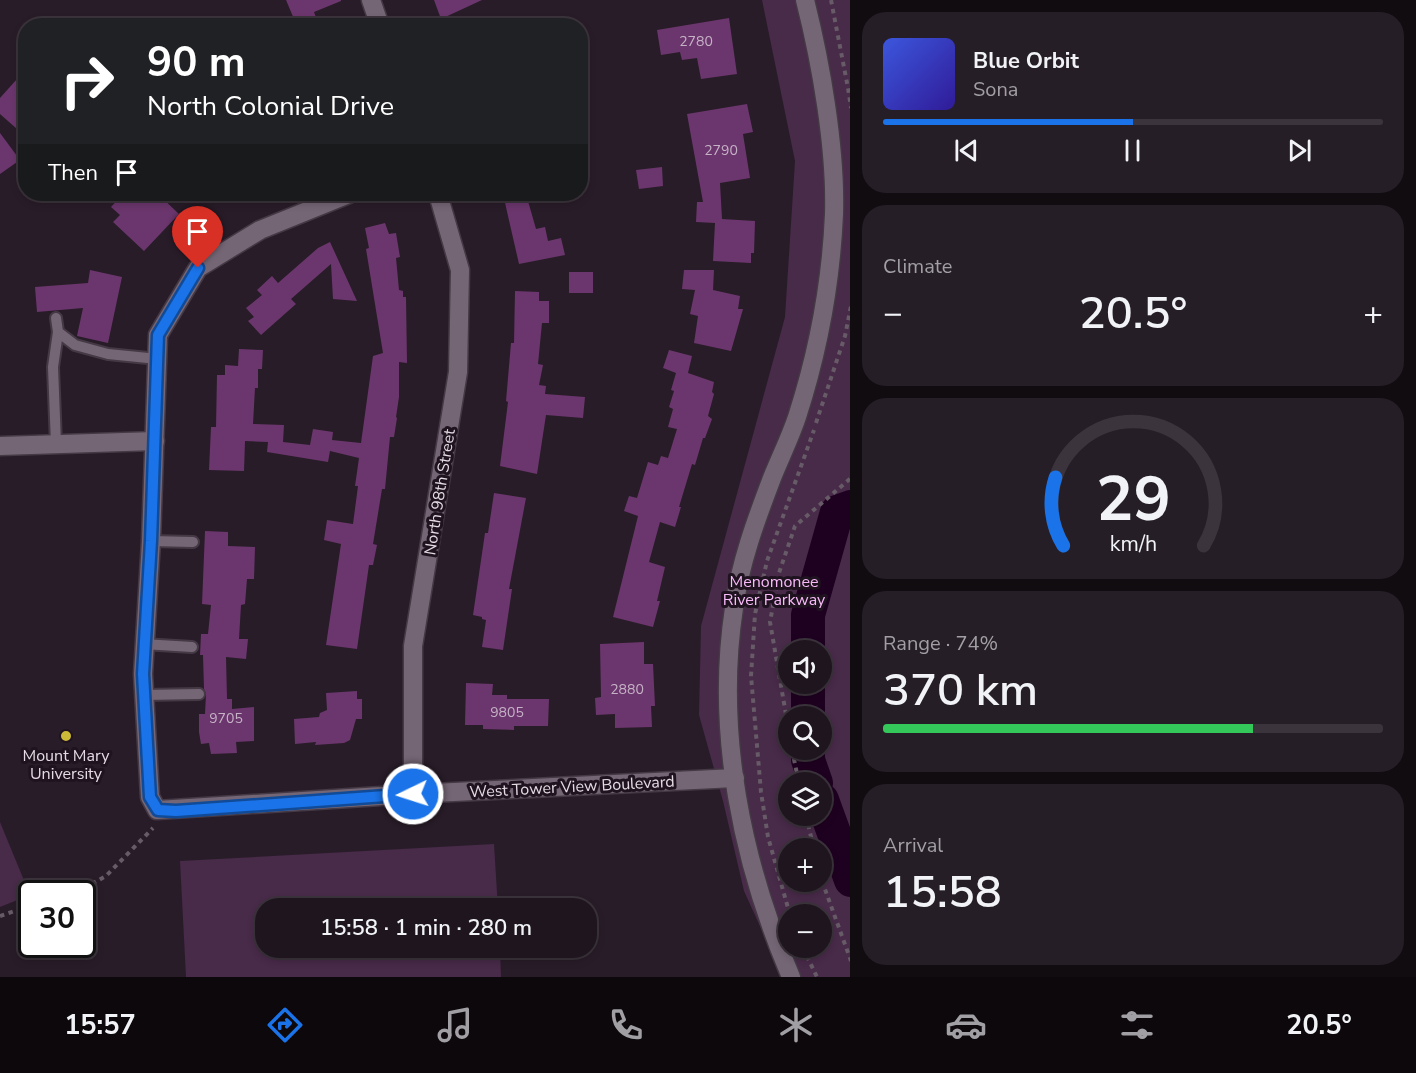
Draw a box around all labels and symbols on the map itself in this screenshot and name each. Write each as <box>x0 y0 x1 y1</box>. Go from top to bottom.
house number: 2780 <box>679 32 713 51</box>
house number: 2790 <box>704 141 738 160</box>
pin <box>172 206 223 268</box>
street label: North 98th Street <box>419 427 461 557</box>
park label: Menomonee River Parkway <box>723 571 826 611</box>
house number: 2880 <box>610 680 644 699</box>
house number: 9805 <box>490 703 524 722</box>
house number: 9705 <box>209 709 243 728</box>
marker: Mount Mary University <box>59 729 73 743</box>
place label: Mount Mary University <box>23 745 110 785</box>
position arrow <box>381 762 445 826</box>
street label: West Tower View Boulevard <box>469 771 675 803</box>
speed limit sign: 30 <box>18 880 96 958</box>

